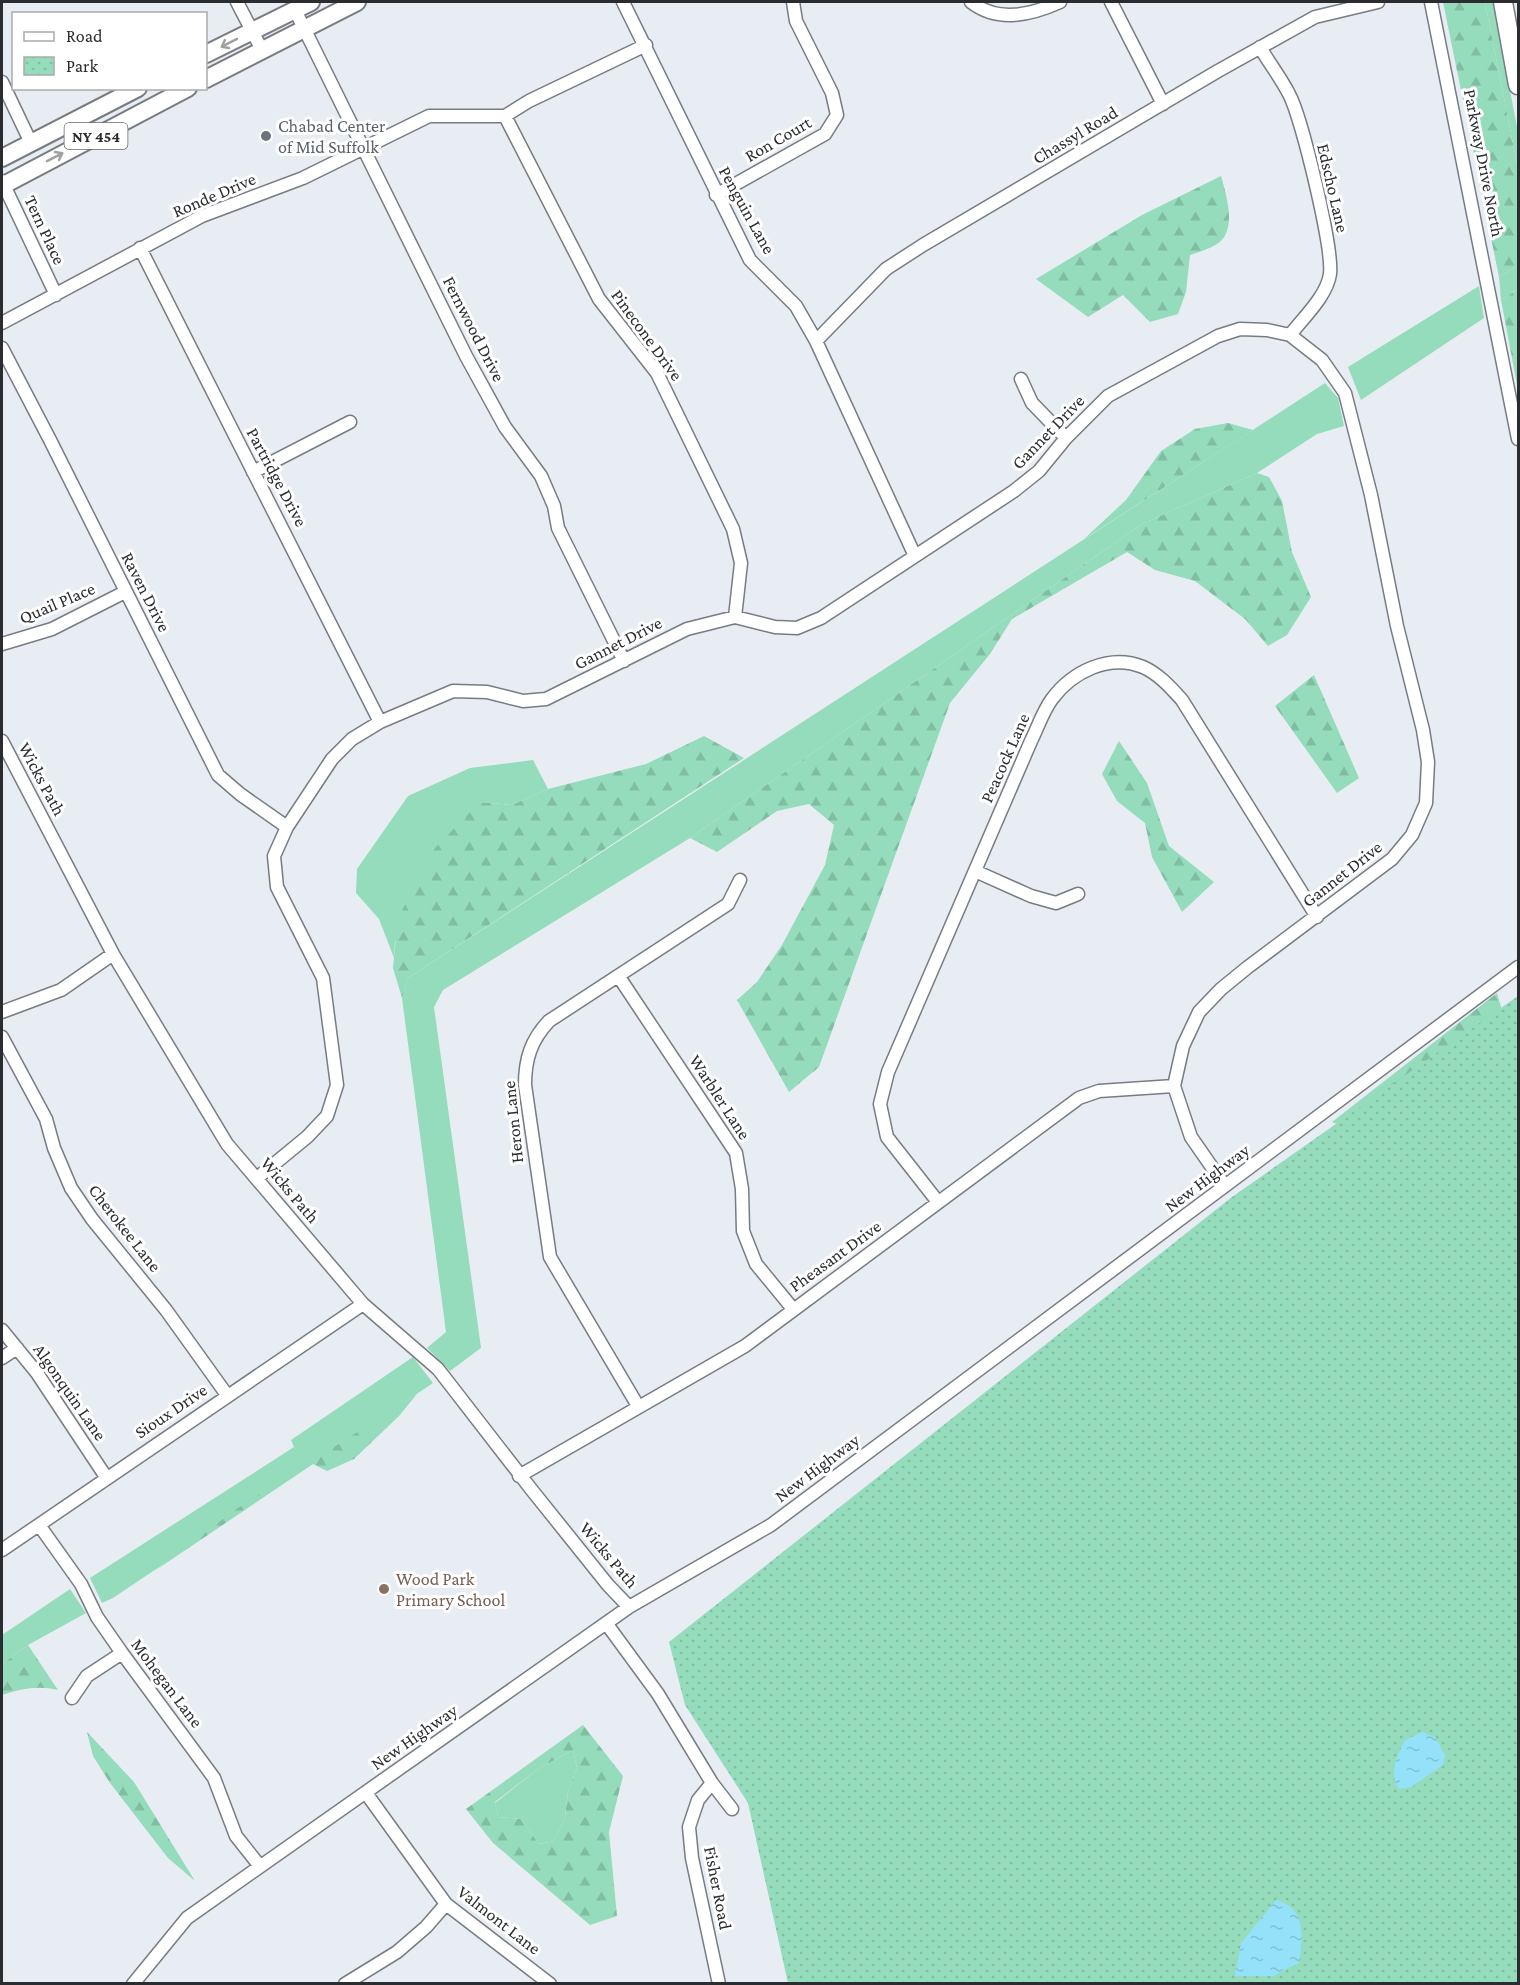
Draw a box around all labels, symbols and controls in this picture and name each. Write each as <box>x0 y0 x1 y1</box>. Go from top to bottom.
legend <box>12 12 207 90</box>
text: Road <box>66 26 103 46</box>
one-way arrow <box>220 37 238 49</box>
text: Park <box>66 56 98 76</box>
street label: Parkway Drive North <box>1460 88 1508 239</box>
street label: Chassyl Road <box>1029 102 1122 168</box>
street label: Ron Court <box>741 112 816 166</box>
place label: Chabad Center of Mid Suffolk <box>278 116 386 157</box>
road number: NY 454 <box>64 123 128 149</box>
marker: Chabad Center of Mid Suffolk <box>259 129 273 143</box>
street label: Edscho Lane <box>1313 142 1353 234</box>
one-way arrow <box>46 151 64 163</box>
street label: Penguin Lane <box>715 163 779 257</box>
street label: Ronde Drive <box>169 169 259 221</box>
street label: Tern Place <box>20 192 70 268</box>
street label: Fernwood Drive <box>439 273 509 385</box>
street label: Pinecone Drive <box>607 286 687 385</box>
street label: Gannet Drive <box>1008 391 1088 473</box>
street label: Partridge Drive <box>243 424 311 530</box>
street label: Raven Drive <box>117 549 175 635</box>
street label: Quail Place <box>16 578 98 628</box>
street label: Gannet Drive <box>571 612 665 674</box>
street label: Peacock Lane <box>976 710 1034 806</box>
street label: Wicks Path <box>14 739 70 819</box>
street label: Gannet Drive <box>1298 837 1386 911</box>
street label: Warbler Lane <box>685 1051 755 1143</box>
street label: Heron Lane <box>499 1080 527 1164</box>
street label: New Highway <box>1161 1139 1254 1216</box>
street label: Wicks Path <box>257 1153 324 1227</box>
street label: Cherokee Lane <box>85 1180 165 1276</box>
street label: Pheasant Drive <box>785 1216 885 1296</box>
street label: Algonquin Lane <box>29 1340 111 1444</box>
street label: Sioux Drive <box>131 1380 211 1442</box>
street label: New Highway <box>771 1429 864 1506</box>
street label: Wicks Path <box>576 1518 643 1592</box>
place label: Wood Park Primary School <box>396 1569 505 1610</box>
marker: Wood Park Primary School <box>377 1582 391 1596</box>
street label: Mohegan Lane <box>127 1635 207 1732</box>
street label: New Highway <box>367 1700 462 1774</box>
street label: Fisher Road <box>700 1845 736 1932</box>
street label: Valmont Lane <box>454 1881 545 1959</box>

